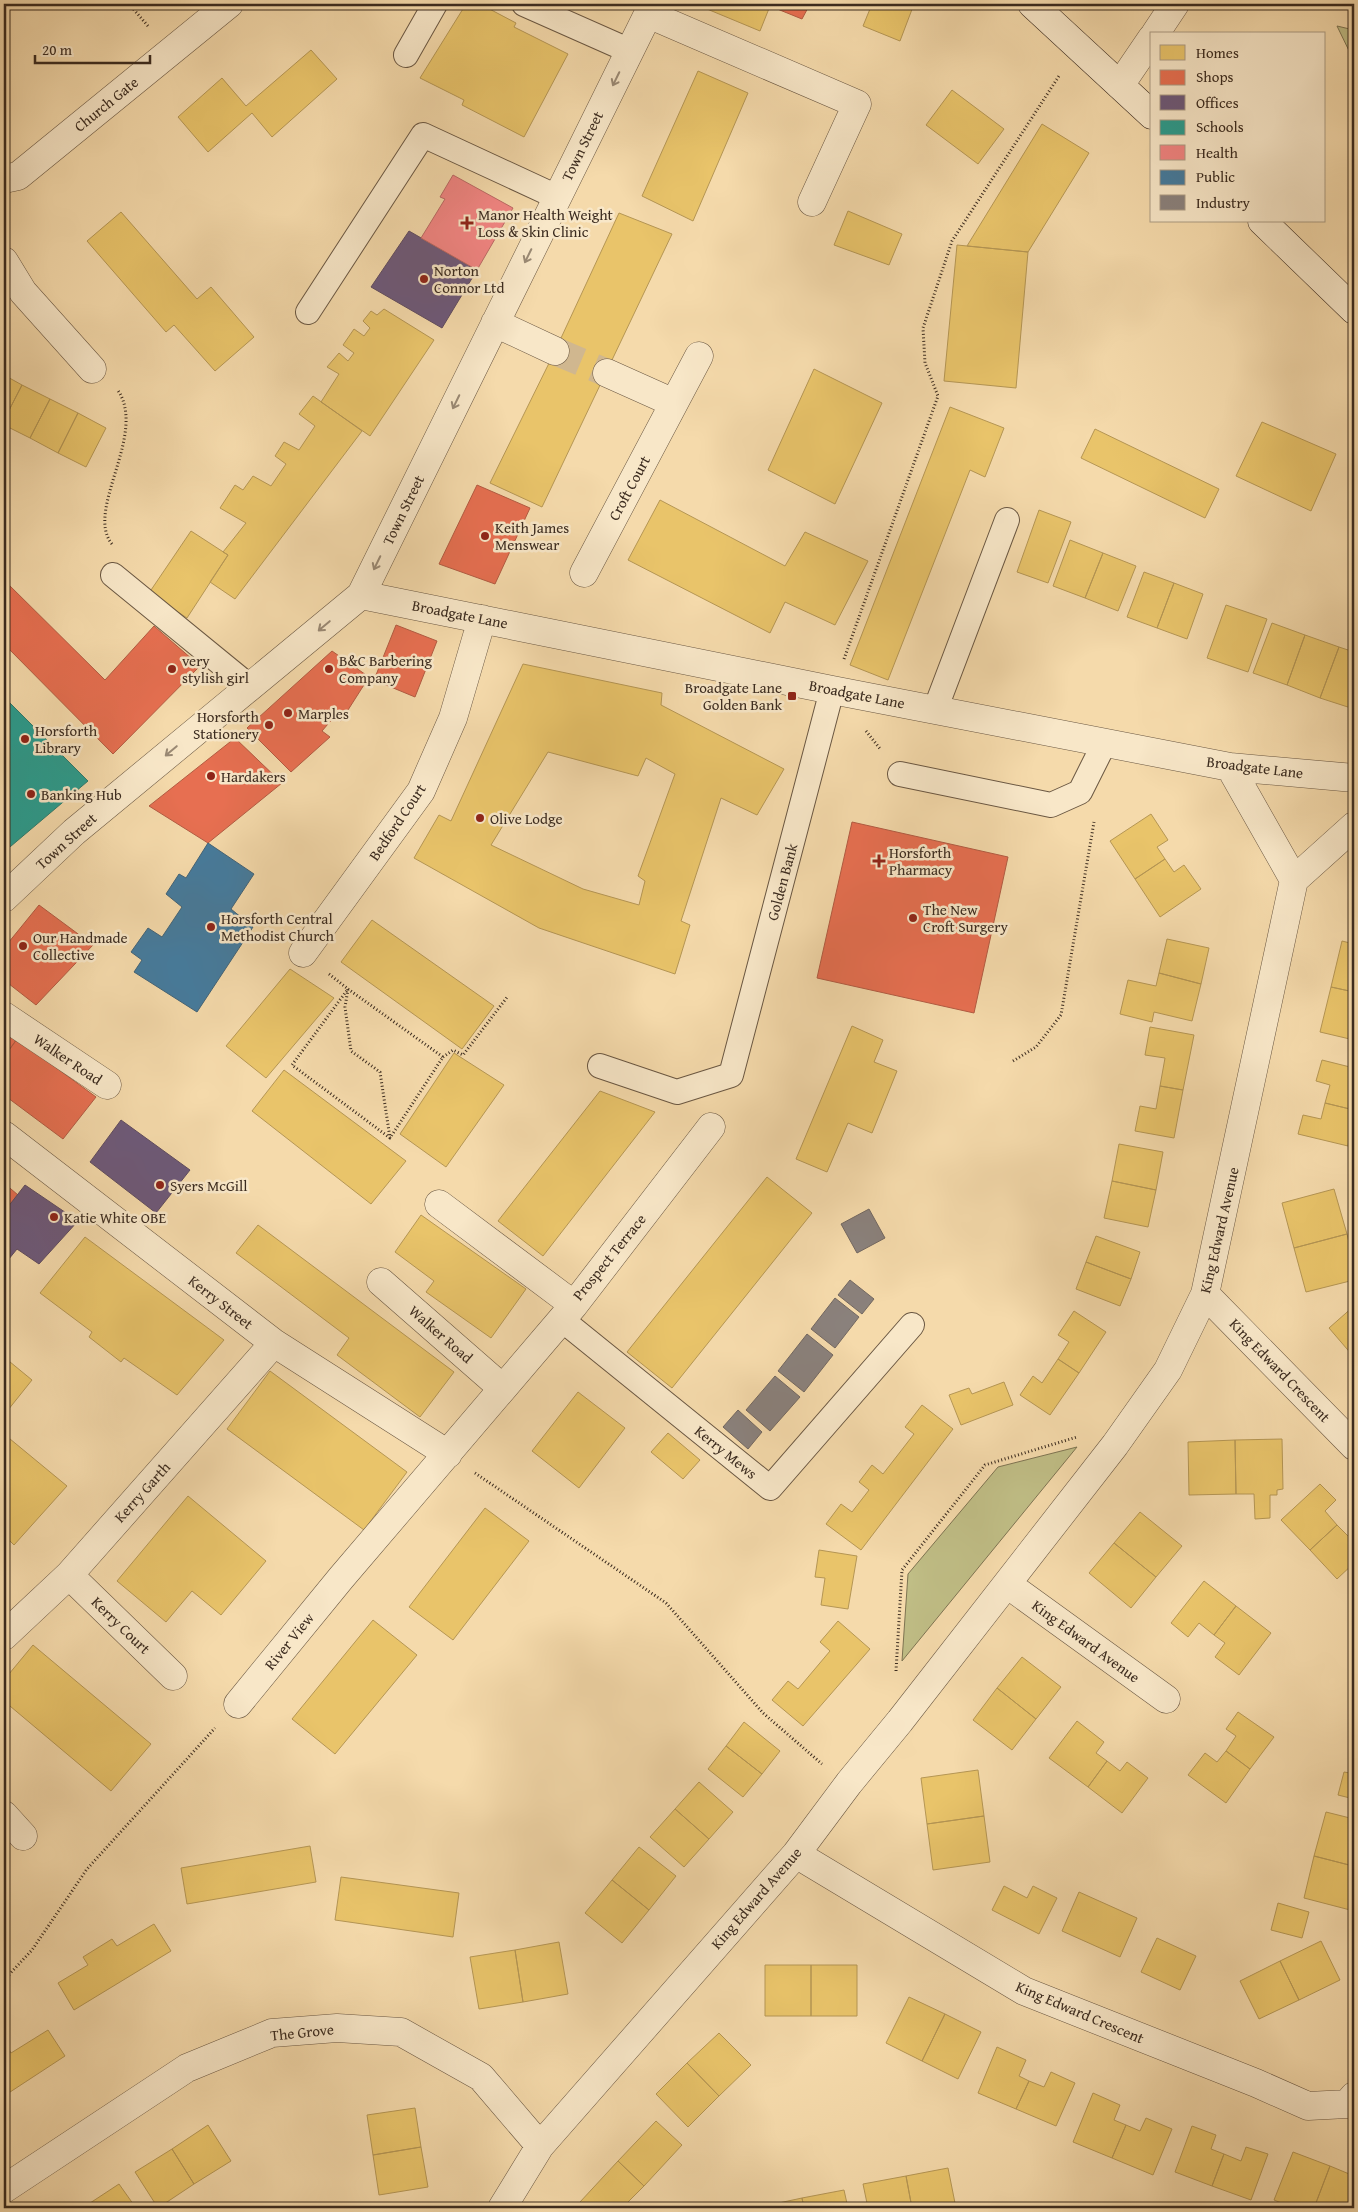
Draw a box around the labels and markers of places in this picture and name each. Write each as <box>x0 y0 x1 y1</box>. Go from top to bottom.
place label: Manor Health Weight Loss & Skin Clinic <box>478 204 614 242</box>
marker: Manor Health Weight Loss & Skin Clinic <box>460 216 474 230</box>
place label: Norton Connor Ltd <box>434 260 504 298</box>
marker: Norton Connor Ltd <box>418 273 430 285</box>
place label: Keith James Menswear <box>495 517 569 555</box>
marker: Keith James Menswear <box>479 530 491 542</box>
place label: very stylish girl <box>182 650 249 688</box>
place label: B&C Barbering Company <box>339 650 432 688</box>
marker: very stylish girl <box>166 663 178 675</box>
marker: B&C Barbering Company <box>323 663 335 675</box>
place label: Broadgate Lane Golden Bank <box>685 677 782 715</box>
marker: Broadgate Lane Golden Bank <box>786 690 798 702</box>
place label: Marples <box>298 703 349 724</box>
place label: Horsforth Stationery <box>193 706 260 744</box>
marker: Marples <box>282 707 294 719</box>
marker: Horsforth Stationery <box>263 719 275 731</box>
place label: Horsforth Library <box>35 720 98 758</box>
marker: Horsforth Library <box>19 733 31 745</box>
place label: Hardakers <box>221 766 286 787</box>
marker: Hardakers <box>205 770 217 782</box>
place label: Banking Hub <box>41 784 122 805</box>
marker: Banking Hub <box>25 788 37 800</box>
place label: Olive Lodge <box>490 808 562 829</box>
marker: Olive Lodge <box>474 812 486 824</box>
place label: Horsforth Pharmacy <box>889 842 953 880</box>
marker: Horsforth Pharmacy <box>873 855 885 867</box>
place label: The New Croft Surgery <box>923 899 1008 937</box>
place label: Horsforth Central Methodist Church <box>221 908 335 946</box>
marker: The New Croft Surgery <box>907 912 919 924</box>
marker: Horsforth Central Methodist Church <box>205 921 217 933</box>
place label: Our Handmade Collective <box>33 927 128 965</box>
marker: Our Handmade Collective <box>17 940 29 952</box>
place label: Syers McGill <box>170 1175 247 1196</box>
marker: Syers McGill <box>154 1179 166 1191</box>
place label: Katie White OBE <box>64 1207 166 1228</box>
marker: Katie White OBE <box>48 1211 60 1223</box>

